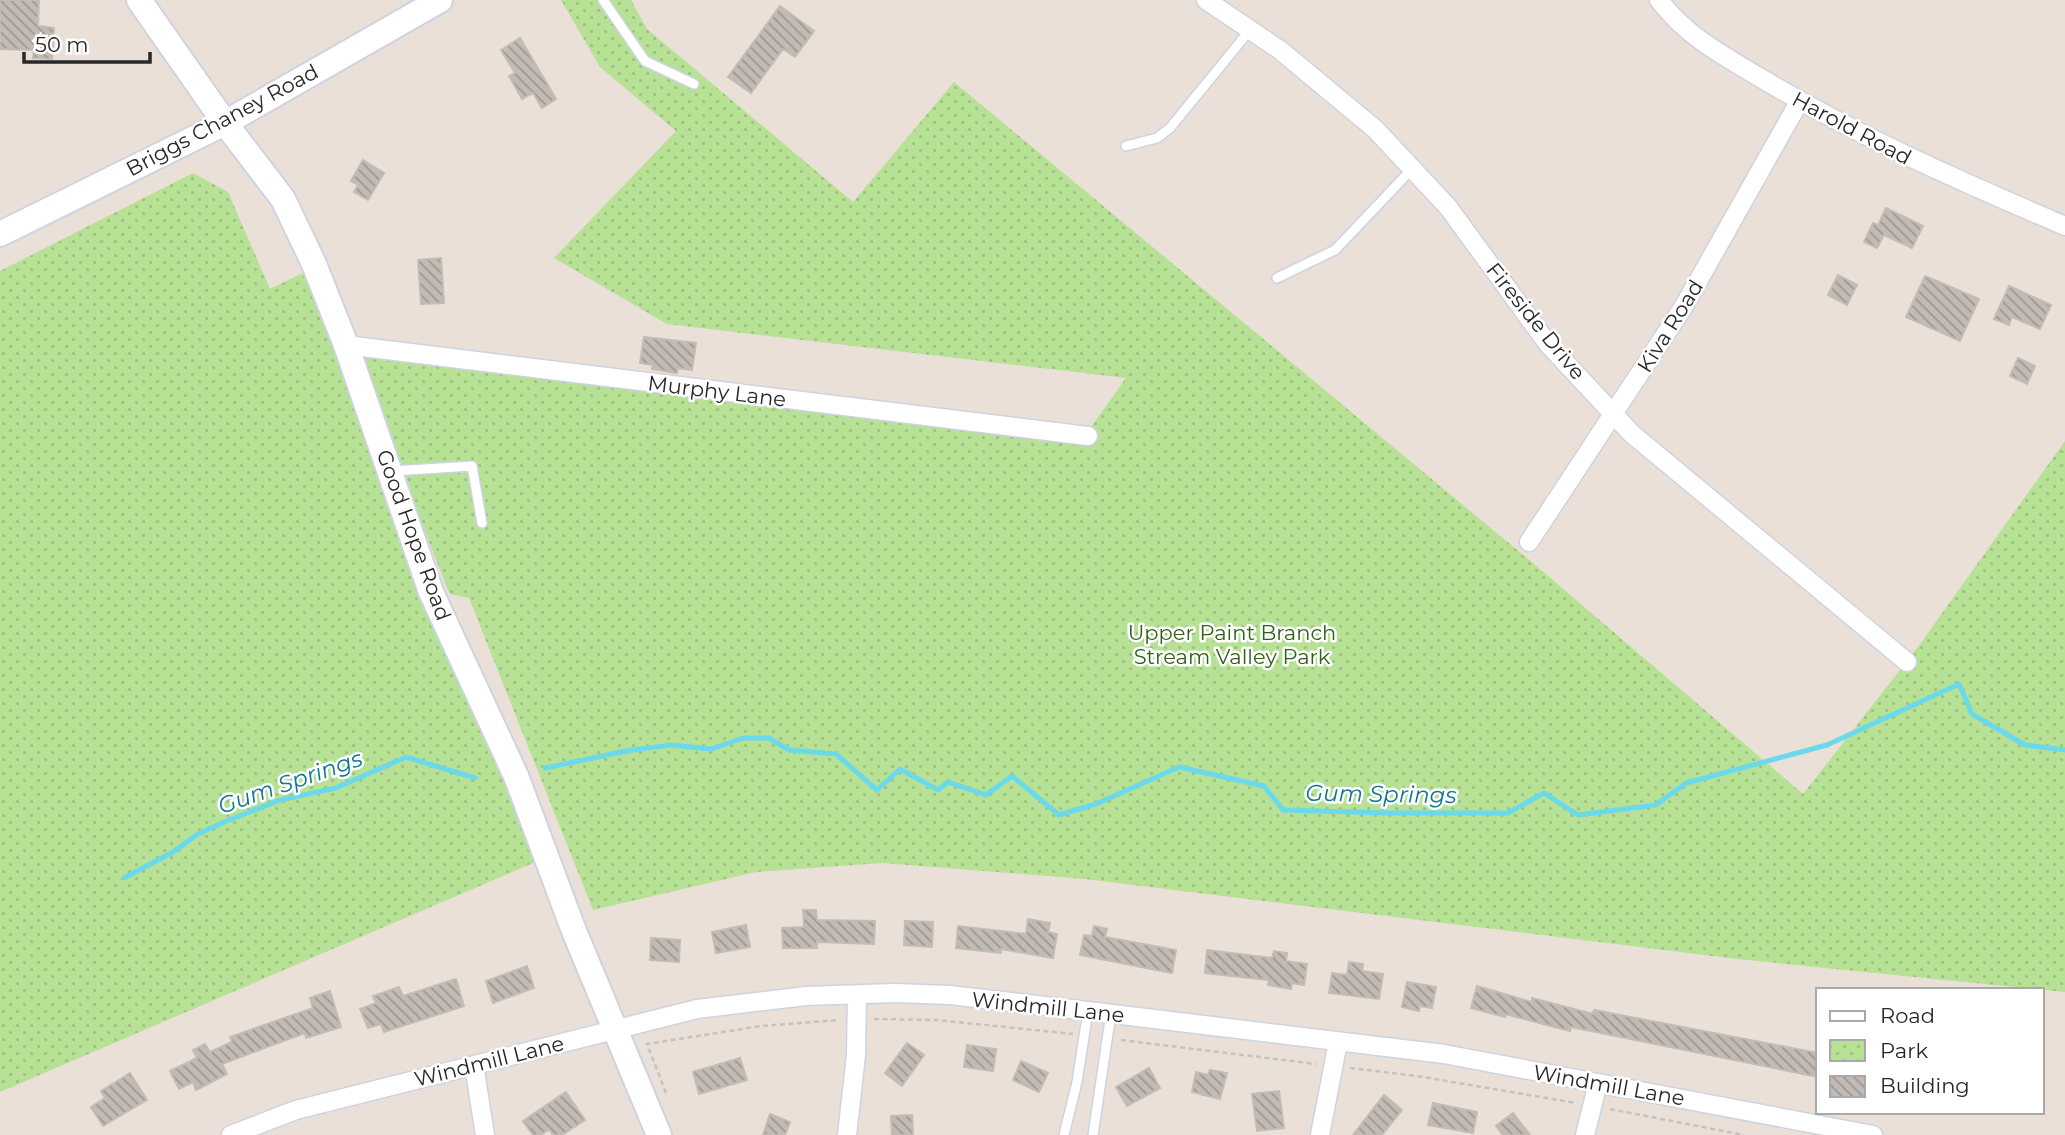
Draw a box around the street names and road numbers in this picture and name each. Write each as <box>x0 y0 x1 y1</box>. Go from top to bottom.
street label: Briggs Chaney Road <box>122 59 322 181</box>
street label: Harold Road <box>1788 86 1916 170</box>
street label: Fireside Drive <box>1481 258 1591 384</box>
street label: Kiva Road <box>1632 275 1708 377</box>
street label: Murphy Lane <box>647 370 787 412</box>
street label: Good Hope Road <box>371 446 457 624</box>
street label: Windmill Lane <box>970 987 1126 1027</box>
street label: Windmill Lane <box>412 1030 566 1092</box>
street label: Windmill Lane <box>1531 1059 1687 1111</box>

